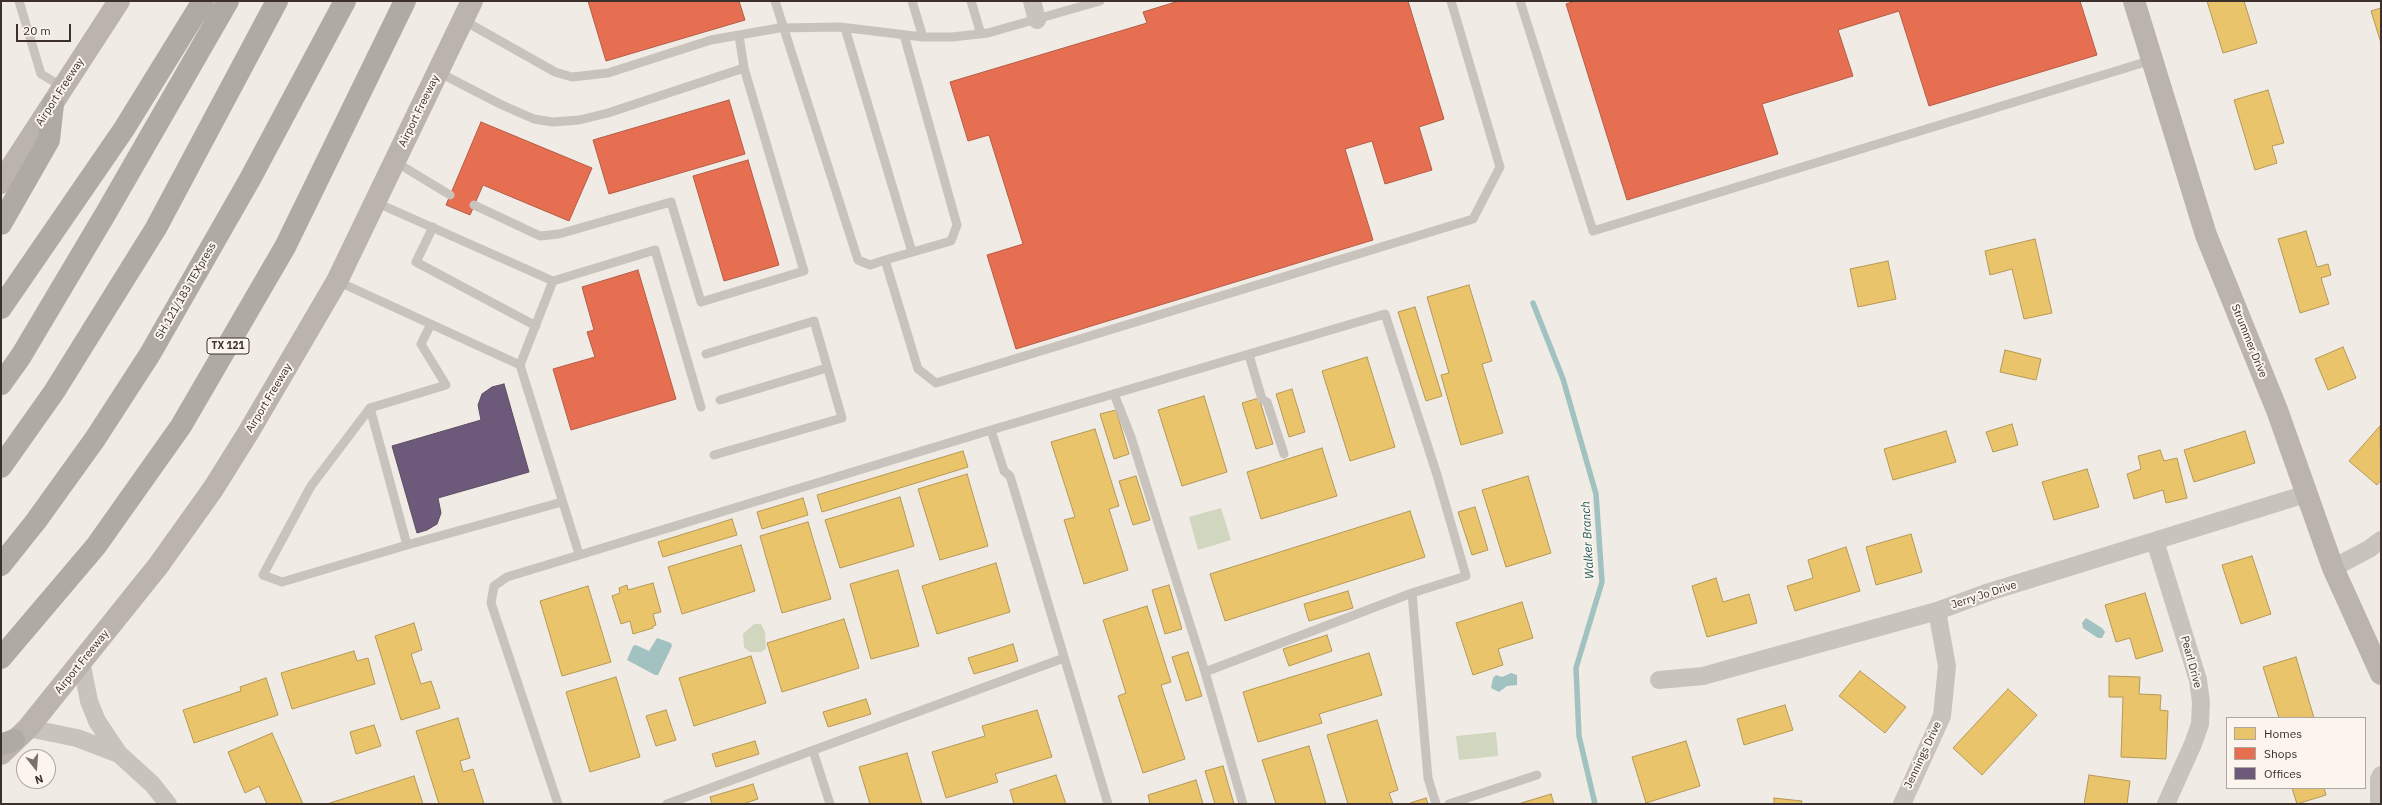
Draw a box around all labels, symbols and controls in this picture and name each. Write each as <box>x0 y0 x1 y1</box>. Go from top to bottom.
scale bar <box>18 16 73 42</box>
text: 20 m <box>23 23 51 38</box>
street label: Airport Freeway <box>33 55 87 129</box>
street label: Airport Freeway <box>396 73 442 149</box>
street label: SH 121/183 TEXpress <box>153 240 219 342</box>
street label: Strummer Drive <box>2228 302 2270 380</box>
road number: TX 121 <box>207 338 249 354</box>
street label: Airport Freeway <box>243 361 295 435</box>
water label: Walker Branch <box>1579 501 1597 579</box>
street label: Jerry Jo Drive <box>1950 578 2018 612</box>
street label: Airport Freeway <box>52 627 112 697</box>
street label: Pearl Drive <box>2178 634 2204 690</box>
legend <box>2226 717 2366 789</box>
street label: Jennings Drive <box>1902 719 1944 791</box>
text: Homes <box>2264 726 2302 741</box>
text: Shops <box>2264 746 2297 761</box>
north arrow <box>16 749 56 789</box>
text: Offices <box>2264 766 2302 781</box>
text: N <box>33 772 45 787</box>

